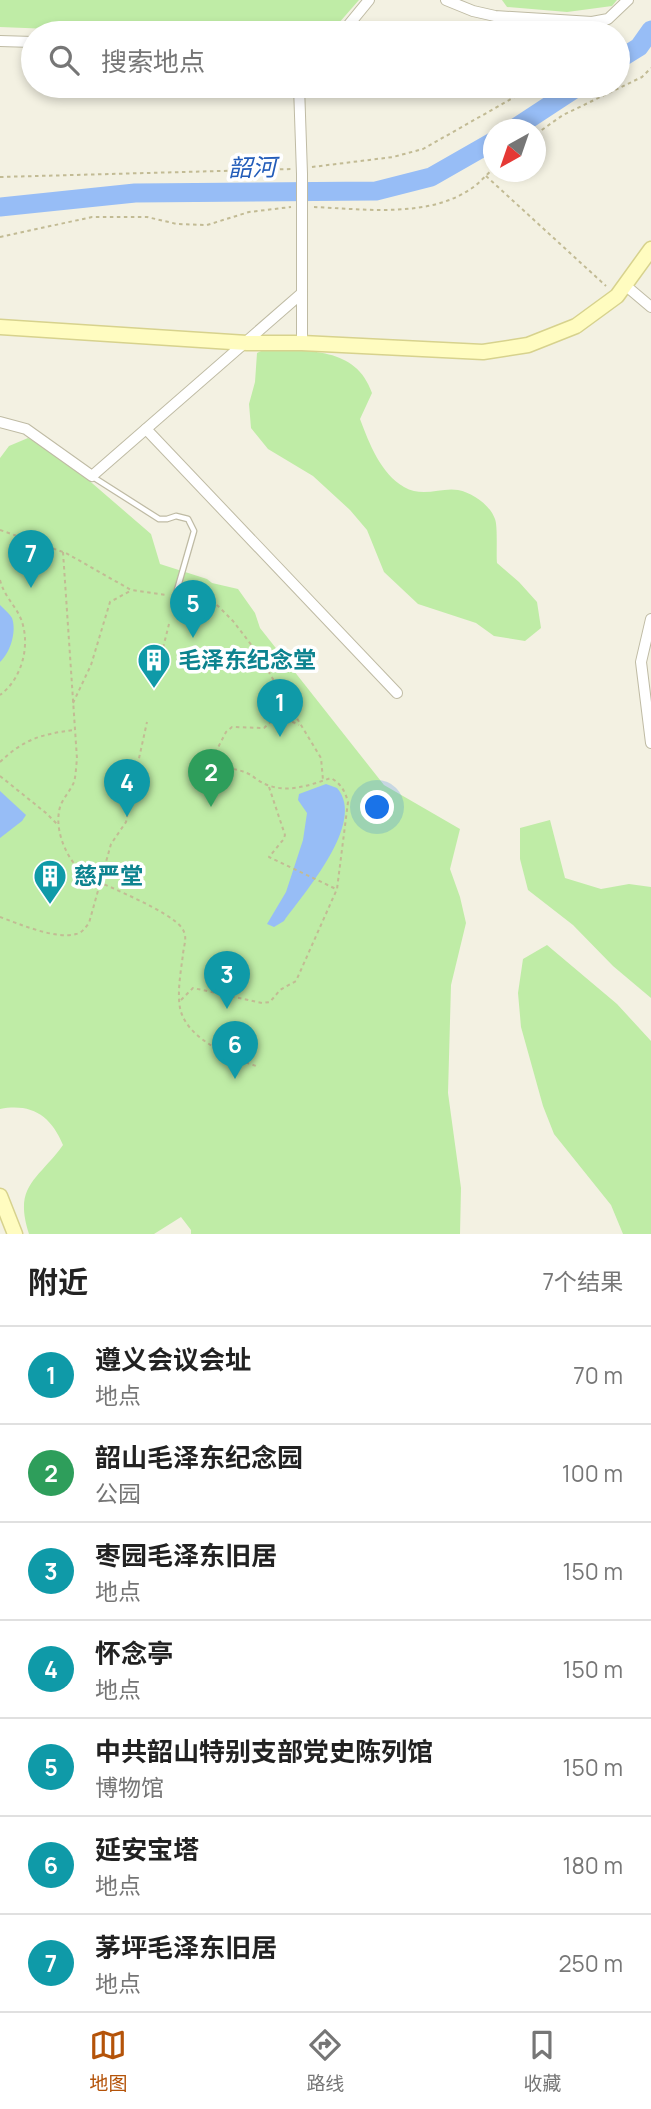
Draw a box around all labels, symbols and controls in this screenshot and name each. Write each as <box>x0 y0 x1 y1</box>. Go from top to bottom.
search box <box>21 21 630 98</box>
icon: search <box>45 41 83 79</box>
text: 搜索地点 <box>101 43 205 79</box>
north arrow <box>483 119 546 182</box>
water label: 韶河 <box>228 150 280 183</box>
pin: 7 <box>8 530 54 588</box>
pin: 5 <box>170 580 216 638</box>
building icon: 毛泽东纪念堂 <box>135 641 173 690</box>
place label: 毛泽东纪念堂 <box>178 643 316 675</box>
pin: 1 <box>257 679 303 737</box>
pin: 2 <box>188 749 234 807</box>
pin: 4 <box>104 759 150 817</box>
your location <box>360 790 394 824</box>
building icon: 慈严堂 <box>31 857 69 906</box>
place label: 慈严堂 <box>74 859 143 891</box>
pin: 3 <box>204 951 250 1009</box>
pin: 6 <box>212 1021 258 1079</box>
text: 附近 <box>28 1261 88 1302</box>
text: 7个结果 <box>542 1265 623 1297</box>
text: 遵义会议会址 <box>95 1341 251 1377</box>
text: 1 <box>46 1359 56 1391</box>
text: 70 m <box>573 1359 623 1391</box>
text: 地点 <box>95 1379 141 1411</box>
text: 韶山毛泽东纪念园 <box>95 1439 303 1475</box>
text: 2 <box>44 1457 58 1489</box>
text: 100 m <box>562 1457 623 1489</box>
text: 公园 <box>95 1477 141 1509</box>
text: 枣园毛泽东旧居 <box>95 1537 277 1573</box>
text: 3 <box>44 1555 58 1587</box>
text: 150 m <box>563 1555 623 1587</box>
text: 地点 <box>95 1575 141 1607</box>
text: 怀念亭 <box>95 1635 173 1671</box>
text: 4 <box>44 1653 58 1685</box>
text: 150 m <box>563 1653 623 1685</box>
text: 地点 <box>95 1673 141 1705</box>
text: 中共韶山特别支部党史陈列馆 <box>95 1733 433 1769</box>
text: 5 <box>44 1751 58 1783</box>
text: 150 m <box>563 1751 623 1783</box>
text: 博物馆 <box>95 1771 164 1803</box>
text: 延安宝塔 <box>95 1831 199 1867</box>
text: 6 <box>44 1849 58 1881</box>
text: 180 m <box>563 1849 623 1881</box>
text: 地点 <box>95 1869 141 1901</box>
text: 茅坪毛泽东旧居 <box>95 1929 277 1965</box>
text: 7 <box>45 1947 57 1979</box>
text: 250 m <box>558 1947 623 1979</box>
text: 地点 <box>95 1967 141 1999</box>
tab: 地图 <box>89 2026 128 2096</box>
tab: 路线 <box>306 2026 345 2096</box>
tab: 收藏 <box>523 2026 562 2096</box>

